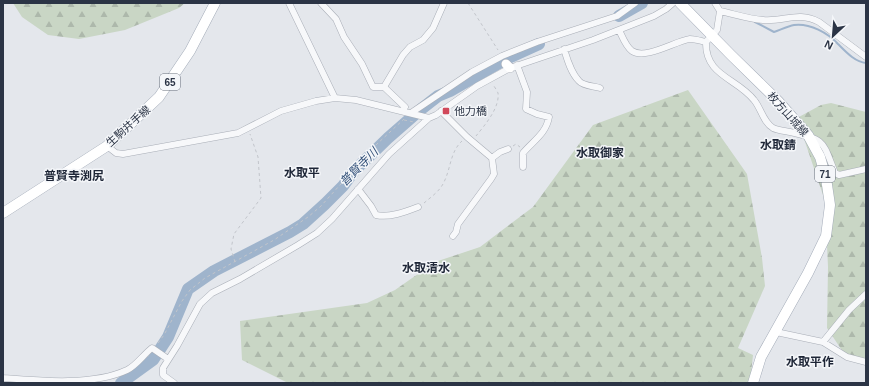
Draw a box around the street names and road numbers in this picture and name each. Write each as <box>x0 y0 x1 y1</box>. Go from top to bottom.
road number: 65 <box>160 74 180 90</box>
street label: 枚方山城線 <box>765 90 811 138</box>
street label: 生駒井手線 <box>104 103 152 149</box>
road number: 71 <box>815 166 835 182</box>

